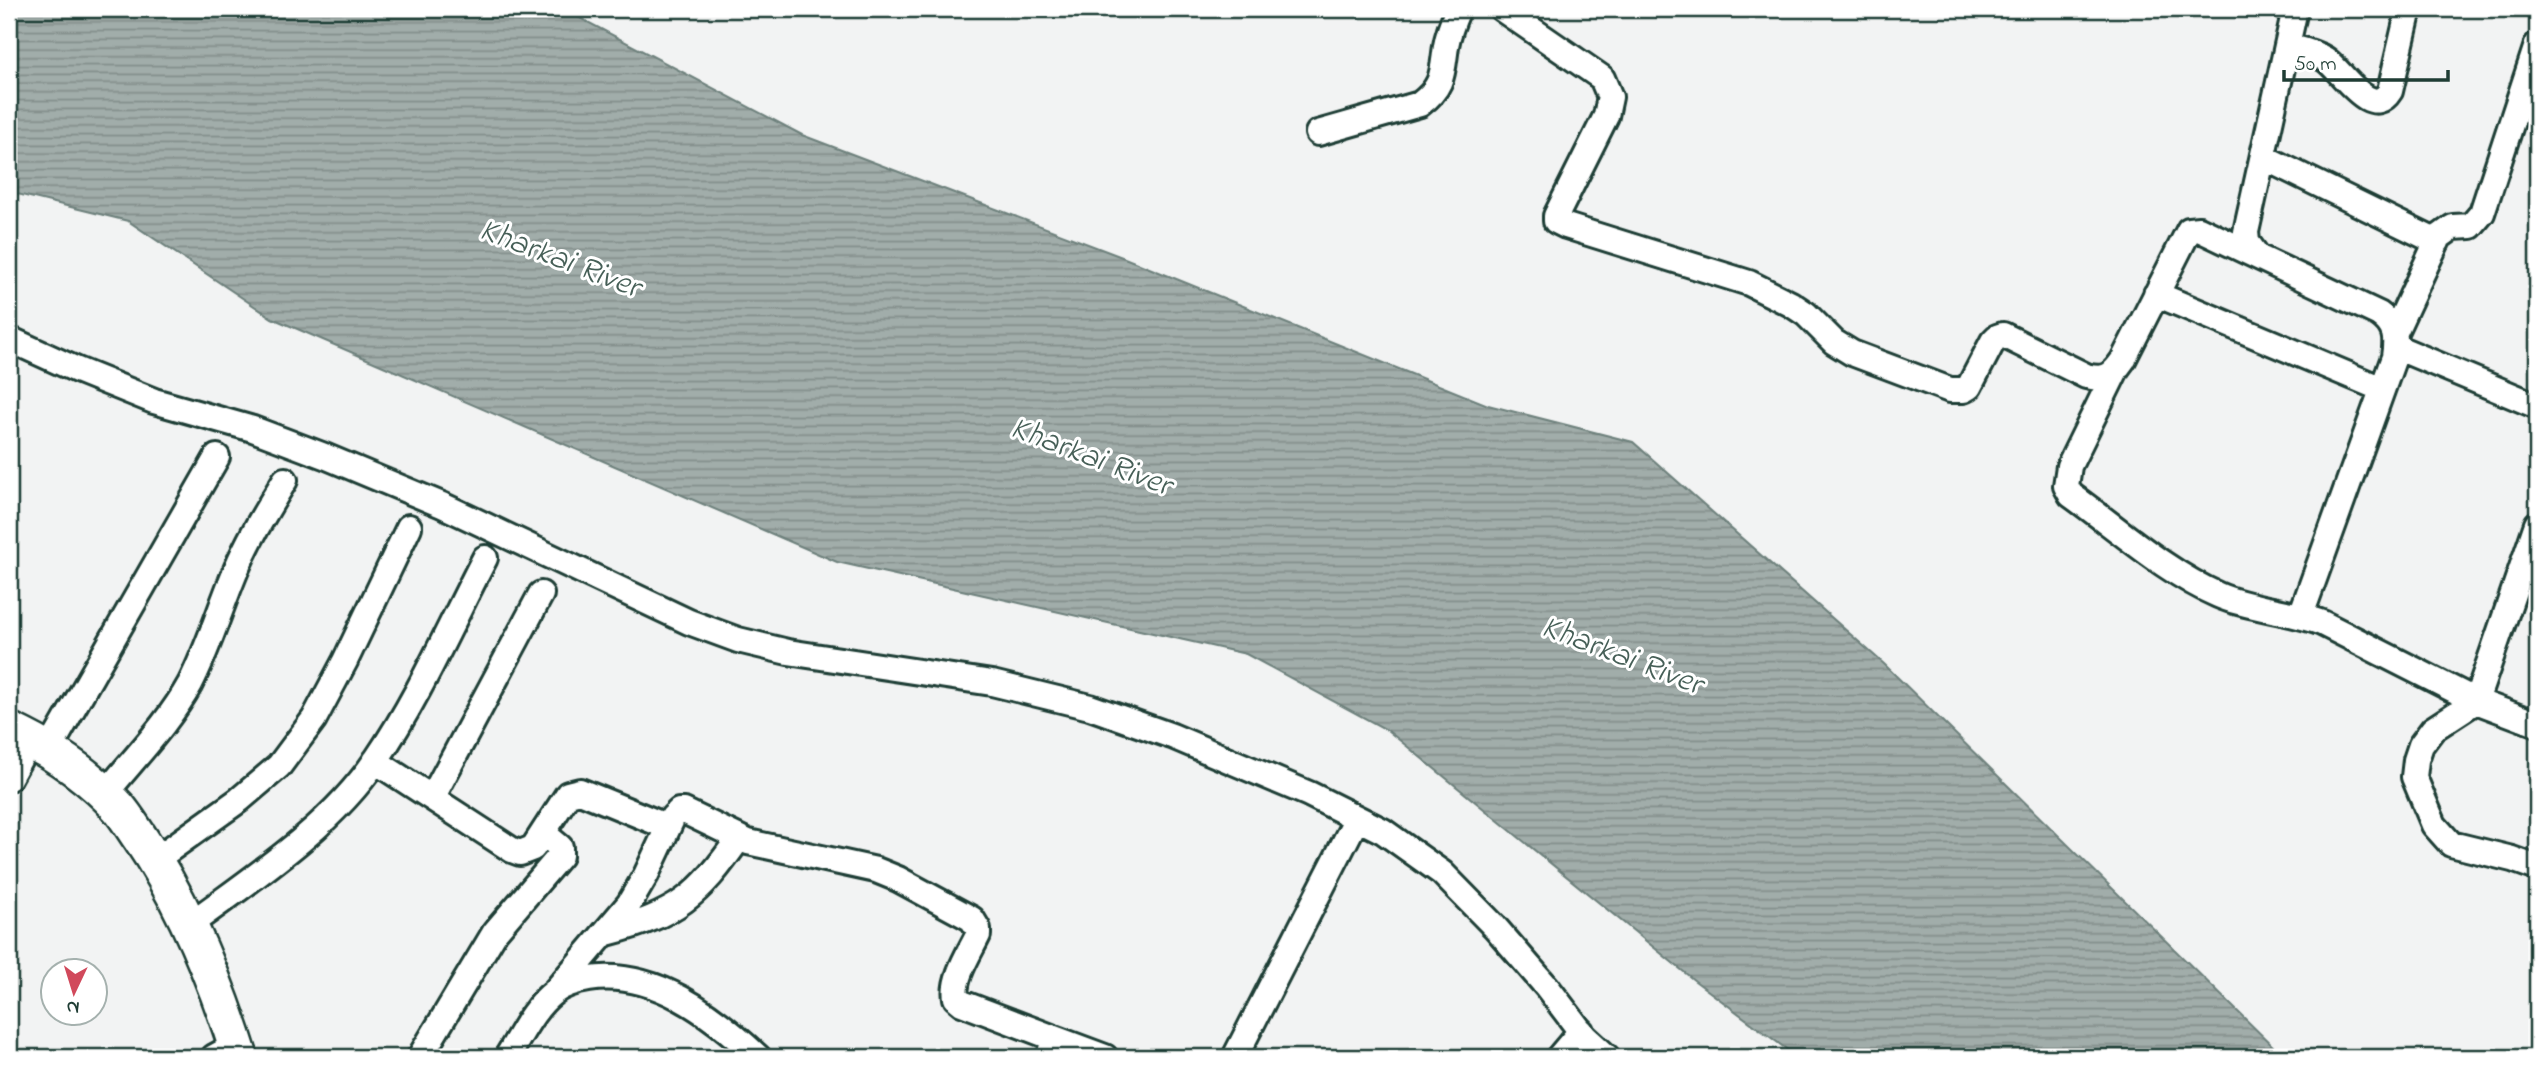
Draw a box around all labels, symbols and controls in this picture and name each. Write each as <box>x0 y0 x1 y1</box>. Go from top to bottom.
scale bar <box>2284 38 2448 82</box>
text: 50 m <box>2294 50 2337 80</box>
water label: Kharkai River <box>472 207 651 314</box>
water label: Kharkai River <box>1003 405 1182 512</box>
water label: Kharkai River <box>1534 604 1713 711</box>
north arrow <box>38 958 108 1028</box>
text: N <box>65 993 80 1020</box>

